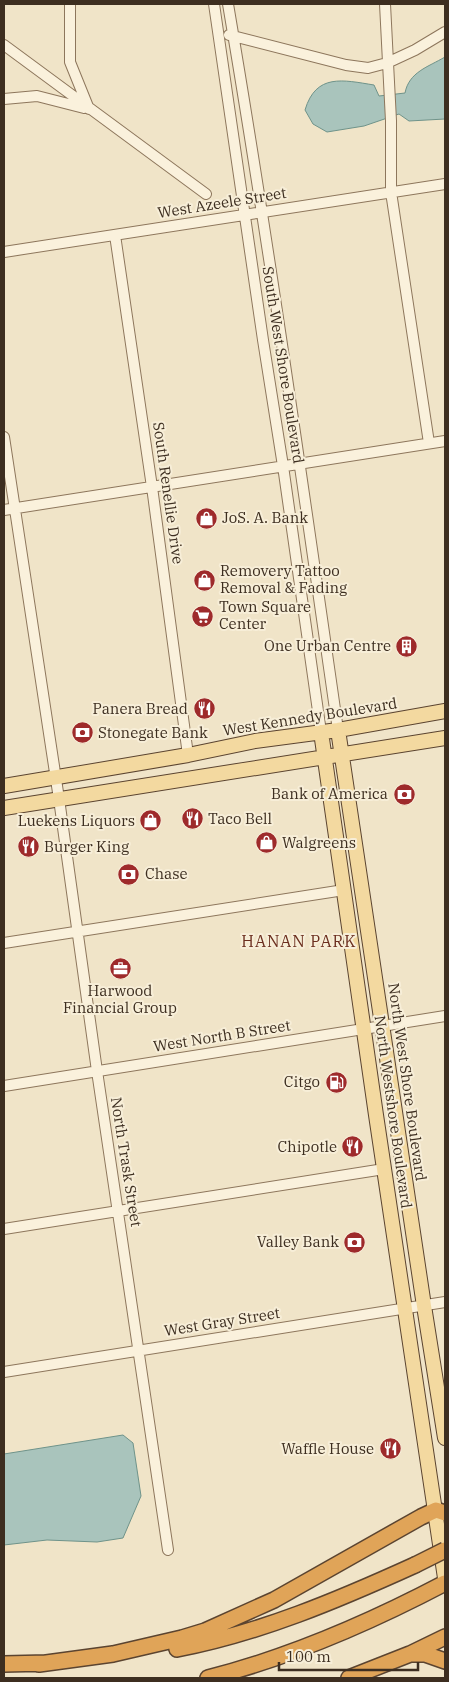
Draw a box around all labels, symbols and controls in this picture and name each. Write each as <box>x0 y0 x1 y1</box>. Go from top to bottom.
street label: West Azeele Street <box>156 183 288 222</box>
street label: South West Shore Boulevard <box>259 265 308 465</box>
street label: South Renellie Drive <box>149 421 188 565</box>
shop icon: JoS. A. Bank <box>194 506 218 530</box>
place label: JoS. A. Bank <box>222 508 308 527</box>
place label: Removery Tattoo Removal & Fading <box>220 561 347 597</box>
shop icon: Removery Tattoo Removal & Fading <box>192 568 216 592</box>
place label: Town Square Center <box>219 597 311 633</box>
supermarket icon: Town Square Center <box>191 604 215 628</box>
building icon: One Urban Centre <box>395 634 419 658</box>
place label: One Urban Centre <box>264 636 391 655</box>
street label: West Kennedy Boulevard <box>221 693 398 740</box>
restaurant icon: Panera Bread <box>192 697 216 721</box>
place label: Panera Bread <box>93 699 188 718</box>
bank icon: Stonegate Bank <box>70 721 94 745</box>
place label: Stonegate Bank <box>98 723 208 742</box>
bank icon: Bank of America <box>392 782 416 806</box>
place label: Bank of America <box>271 784 388 803</box>
restaurant icon: Taco Bell <box>180 807 204 831</box>
shop icon: Luekens Liquors <box>139 809 163 833</box>
place label: Taco Bell <box>208 809 272 828</box>
place label: Luekens Liquors <box>18 811 135 830</box>
shop icon: Walgreens <box>254 831 278 855</box>
place label: Walgreens <box>282 833 356 852</box>
restaurant icon: Burger King <box>16 835 40 859</box>
place label: Burger King <box>44 837 129 856</box>
bank icon: Chase <box>117 862 141 886</box>
place label: Chase <box>145 864 188 883</box>
district label: HANAN PARK <box>241 931 357 951</box>
office icon: Harwood Financial Group <box>108 956 132 980</box>
place label: Harwood Financial Group <box>63 981 177 1017</box>
street label: North West Shore Boulevard <box>384 982 431 1182</box>
street label: North Westshore Boulevard <box>371 1014 416 1210</box>
street label: West North B Street <box>152 1015 292 1056</box>
fuel station icon: Citgo <box>324 1070 348 1094</box>
place label: Citgo <box>284 1072 320 1091</box>
street label: North Trask Street <box>107 1096 146 1228</box>
restaurant icon: Chipotle <box>341 1135 365 1159</box>
place label: Chipotle <box>278 1137 337 1156</box>
bank icon: Valley Bank <box>343 1230 367 1254</box>
place label: Valley Bank <box>257 1232 339 1251</box>
street label: West Gray Street <box>163 1303 281 1340</box>
restaurant icon: Waffle House <box>378 1437 402 1461</box>
place label: Waffle House <box>281 1439 374 1458</box>
scale bar <box>279 1640 418 1672</box>
text: 100 m <box>286 1647 331 1666</box>

